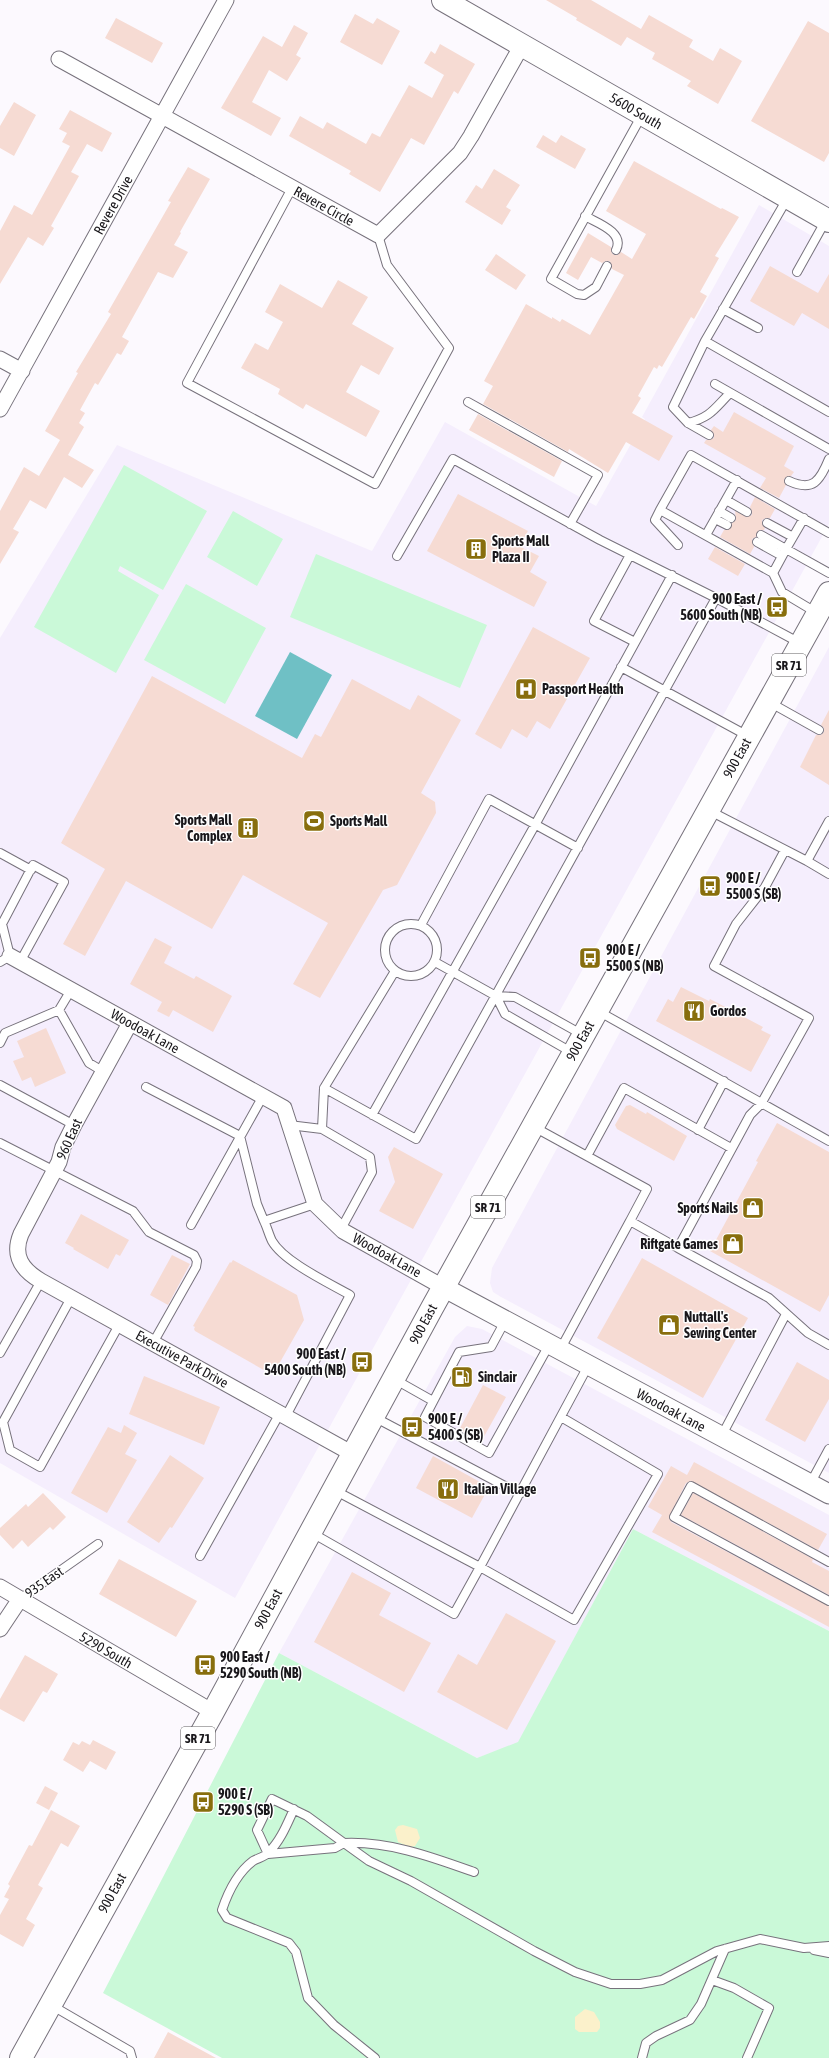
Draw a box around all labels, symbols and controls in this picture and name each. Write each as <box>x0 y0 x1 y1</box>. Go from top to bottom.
street label: 5600 South <box>607 89 665 133</box>
street label: Revere Drive <box>90 173 136 237</box>
street label: Revere Circle <box>291 183 357 229</box>
place label: Sports Mall Plaza II <box>492 533 550 565</box>
building icon: Sports Mall Plaza II <box>463 536 489 562</box>
place label: 900 East / 5600 South (NB) <box>680 591 762 623</box>
bus stop icon: 900 East / 5600 South (NB) <box>764 594 790 620</box>
road number: SR 71 <box>772 654 806 676</box>
hospital icon: Passport Health <box>513 676 539 702</box>
place label: Passport Health <box>542 681 624 697</box>
street label: 900 East <box>720 735 754 781</box>
sports icon: Sports Mall <box>301 808 327 834</box>
place label: Sports Mall Complex <box>175 812 232 844</box>
place label: Sports Mall <box>330 813 388 829</box>
building icon: Sports Mall Complex <box>235 815 261 841</box>
place label: 900 E / 5500 S (SB) <box>726 870 781 902</box>
bus stop icon: 900 E / 5500 S (SB) <box>697 873 723 899</box>
place label: 900 E / 5500 S (NB) <box>606 942 664 974</box>
bus stop icon: 900 E / 5500 S (NB) <box>577 945 603 971</box>
restaurant icon: Gordos <box>681 998 707 1024</box>
place label: Gordos <box>710 1003 746 1019</box>
street label: Woodoak Lane <box>108 1006 182 1056</box>
street label: 900 East <box>563 1018 597 1064</box>
street label: 960 East <box>53 1116 85 1162</box>
shop icon: Sports Nails <box>740 1195 766 1221</box>
road number: SR 71 <box>471 1196 505 1218</box>
place label: Sports Nails <box>677 1200 738 1216</box>
street label: Woodoak Lane <box>350 1230 424 1280</box>
shop icon: Riftgate Games <box>720 1231 746 1257</box>
place label: Riftgate Games <box>640 1236 718 1252</box>
street label: 900 East <box>406 1301 440 1347</box>
place label: Nuttall's Sewing Center <box>684 1309 757 1341</box>
shop icon: Nuttall's Sewing Center <box>656 1312 682 1338</box>
street label: Executive Park Drive <box>133 1327 231 1391</box>
place label: 900 East / 5400 South (NB) <box>264 1346 346 1378</box>
bus stop icon: 900 East / 5400 South (NB) <box>349 1349 375 1375</box>
fuel station icon: Sinclair <box>449 1364 475 1390</box>
place label: Sinclair <box>478 1369 518 1385</box>
street label: Woodoak Lane <box>634 1385 708 1435</box>
place label: 900 E / 5400 S (SB) <box>428 1411 483 1443</box>
bus stop icon: 900 E / 5400 S (SB) <box>399 1414 425 1440</box>
restaurant icon: Italian Village <box>435 1476 461 1502</box>
place label: Italian Village <box>464 1481 536 1497</box>
street label: 935 East <box>22 1563 66 1601</box>
street label: 900 East <box>251 1586 285 1632</box>
street label: 5290 South <box>77 1628 135 1672</box>
place label: 900 East / 5290 South (NB) <box>220 1649 302 1681</box>
bus stop icon: 900 East / 5290 South (NB) <box>192 1652 218 1678</box>
road number: SR 71 <box>181 1727 215 1749</box>
place label: 900 E / 5290 S (SB) <box>218 1786 273 1818</box>
bus stop icon: 900 E / 5290 S (SB) <box>190 1789 216 1815</box>
street label: 900 East <box>95 1870 129 1916</box>

